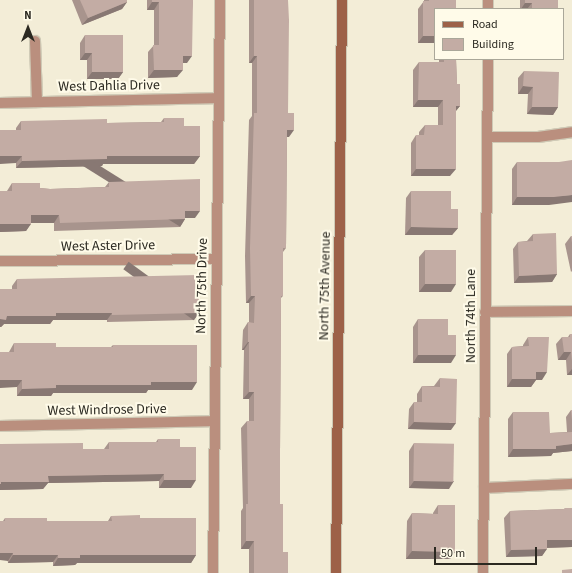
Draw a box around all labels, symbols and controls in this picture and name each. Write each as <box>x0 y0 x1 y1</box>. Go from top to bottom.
north arrow <box>8 8 48 48</box>
text: N <box>24 8 32 23</box>
legend <box>434 8 564 60</box>
text: Road <box>472 16 498 33</box>
text: Building <box>472 36 514 53</box>
street label: West Dahlia Drive <box>58 77 160 95</box>
street label: North 75th Avenue <box>316 231 334 341</box>
street label: West Aster Drive <box>61 237 155 255</box>
street label: North 75th Drive <box>193 238 211 334</box>
street label: North 74th Lane <box>463 269 479 363</box>
street label: West Windrose Drive <box>47 401 167 419</box>
scale bar <box>436 539 539 565</box>
text: 50 m <box>441 545 465 562</box>

